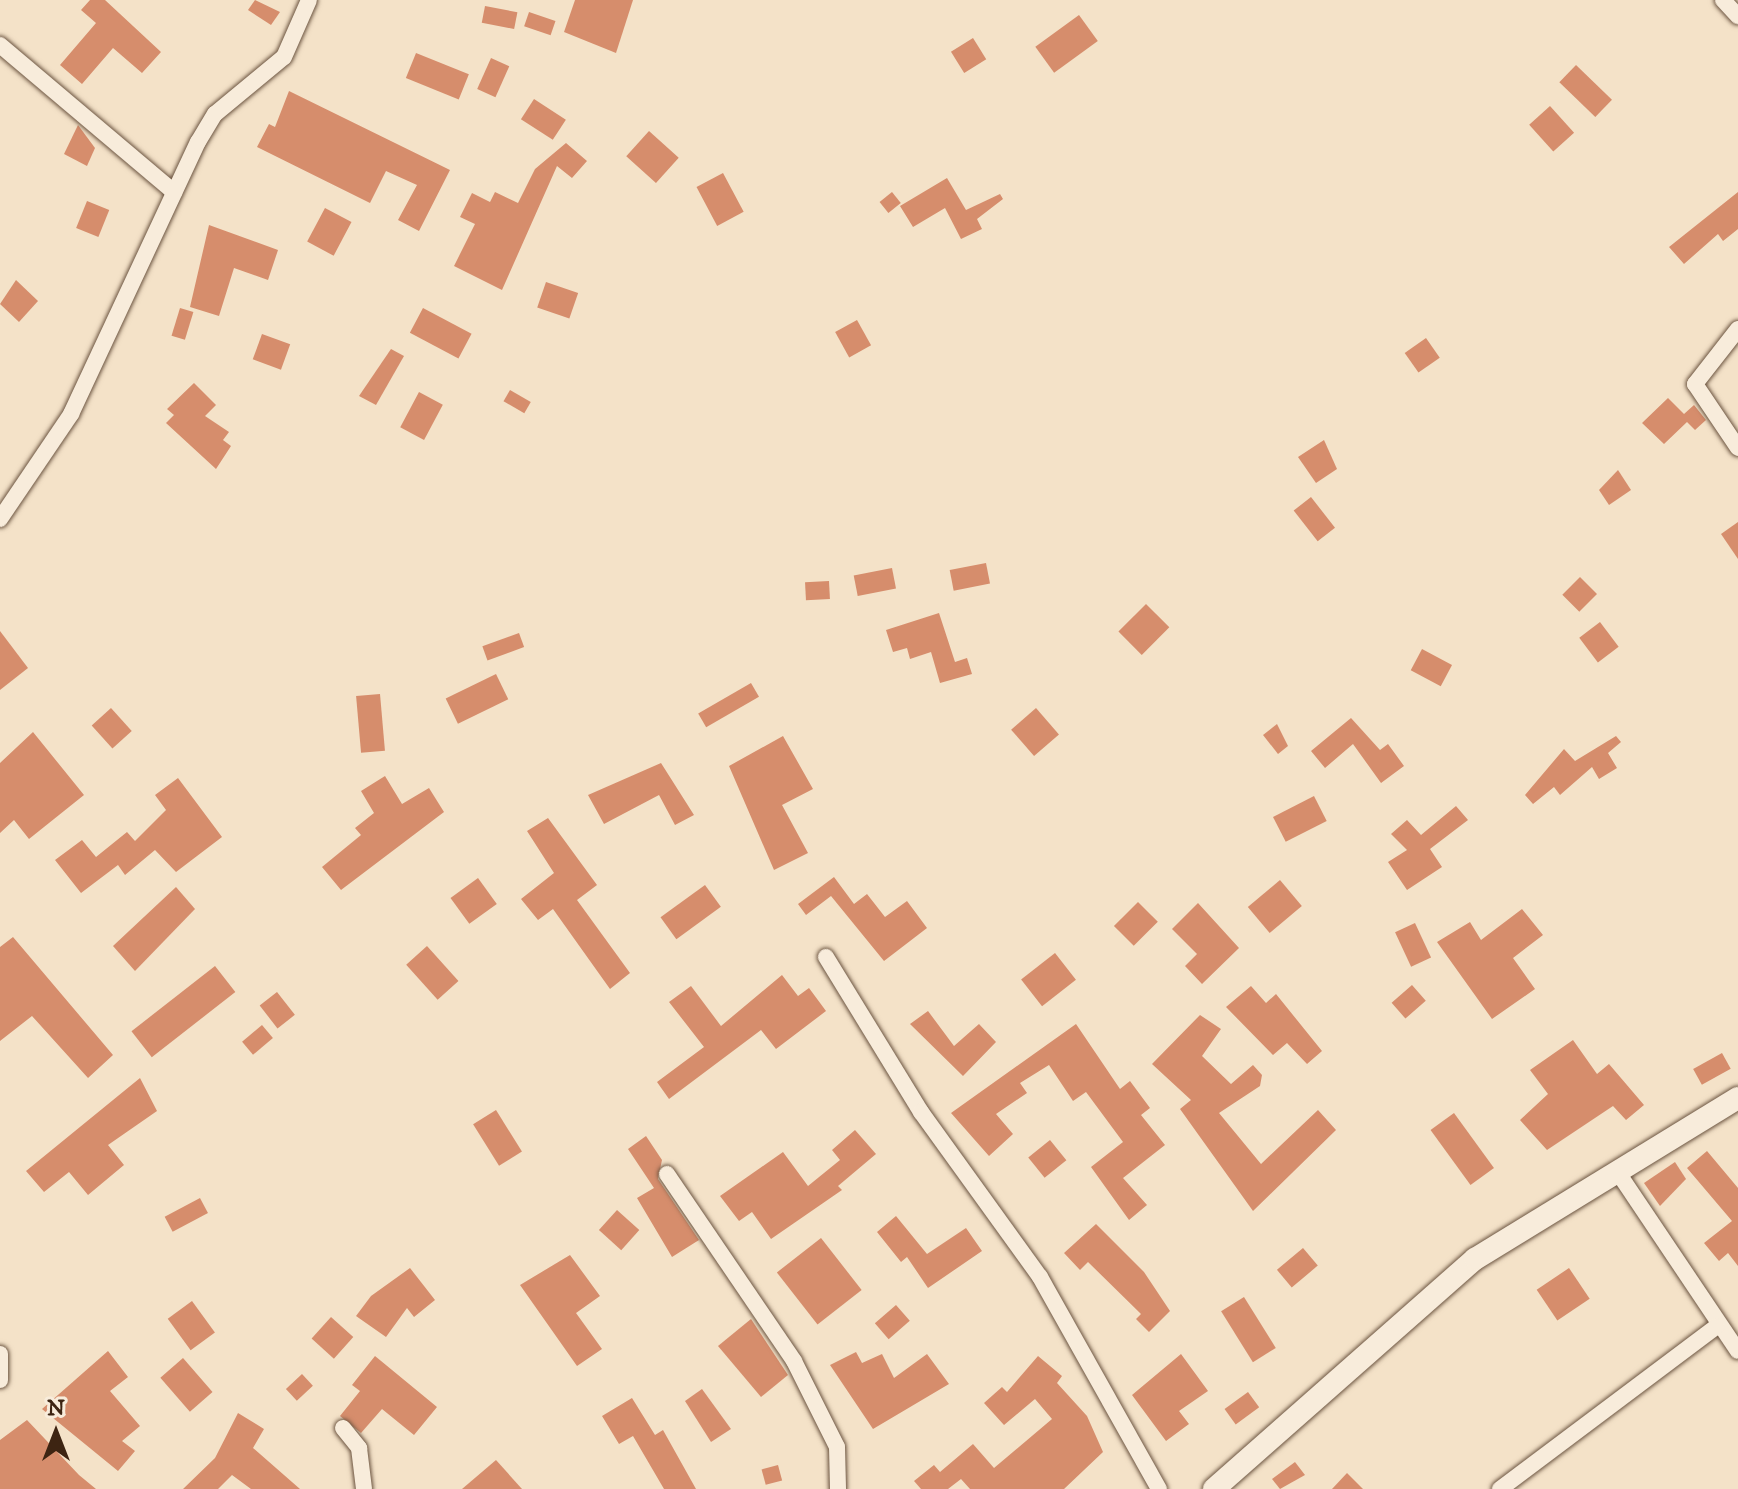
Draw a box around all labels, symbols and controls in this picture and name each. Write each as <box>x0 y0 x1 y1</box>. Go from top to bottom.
north arrow <box>16 1393 96 1473</box>
text: N <box>47 1395 65 1422</box>

